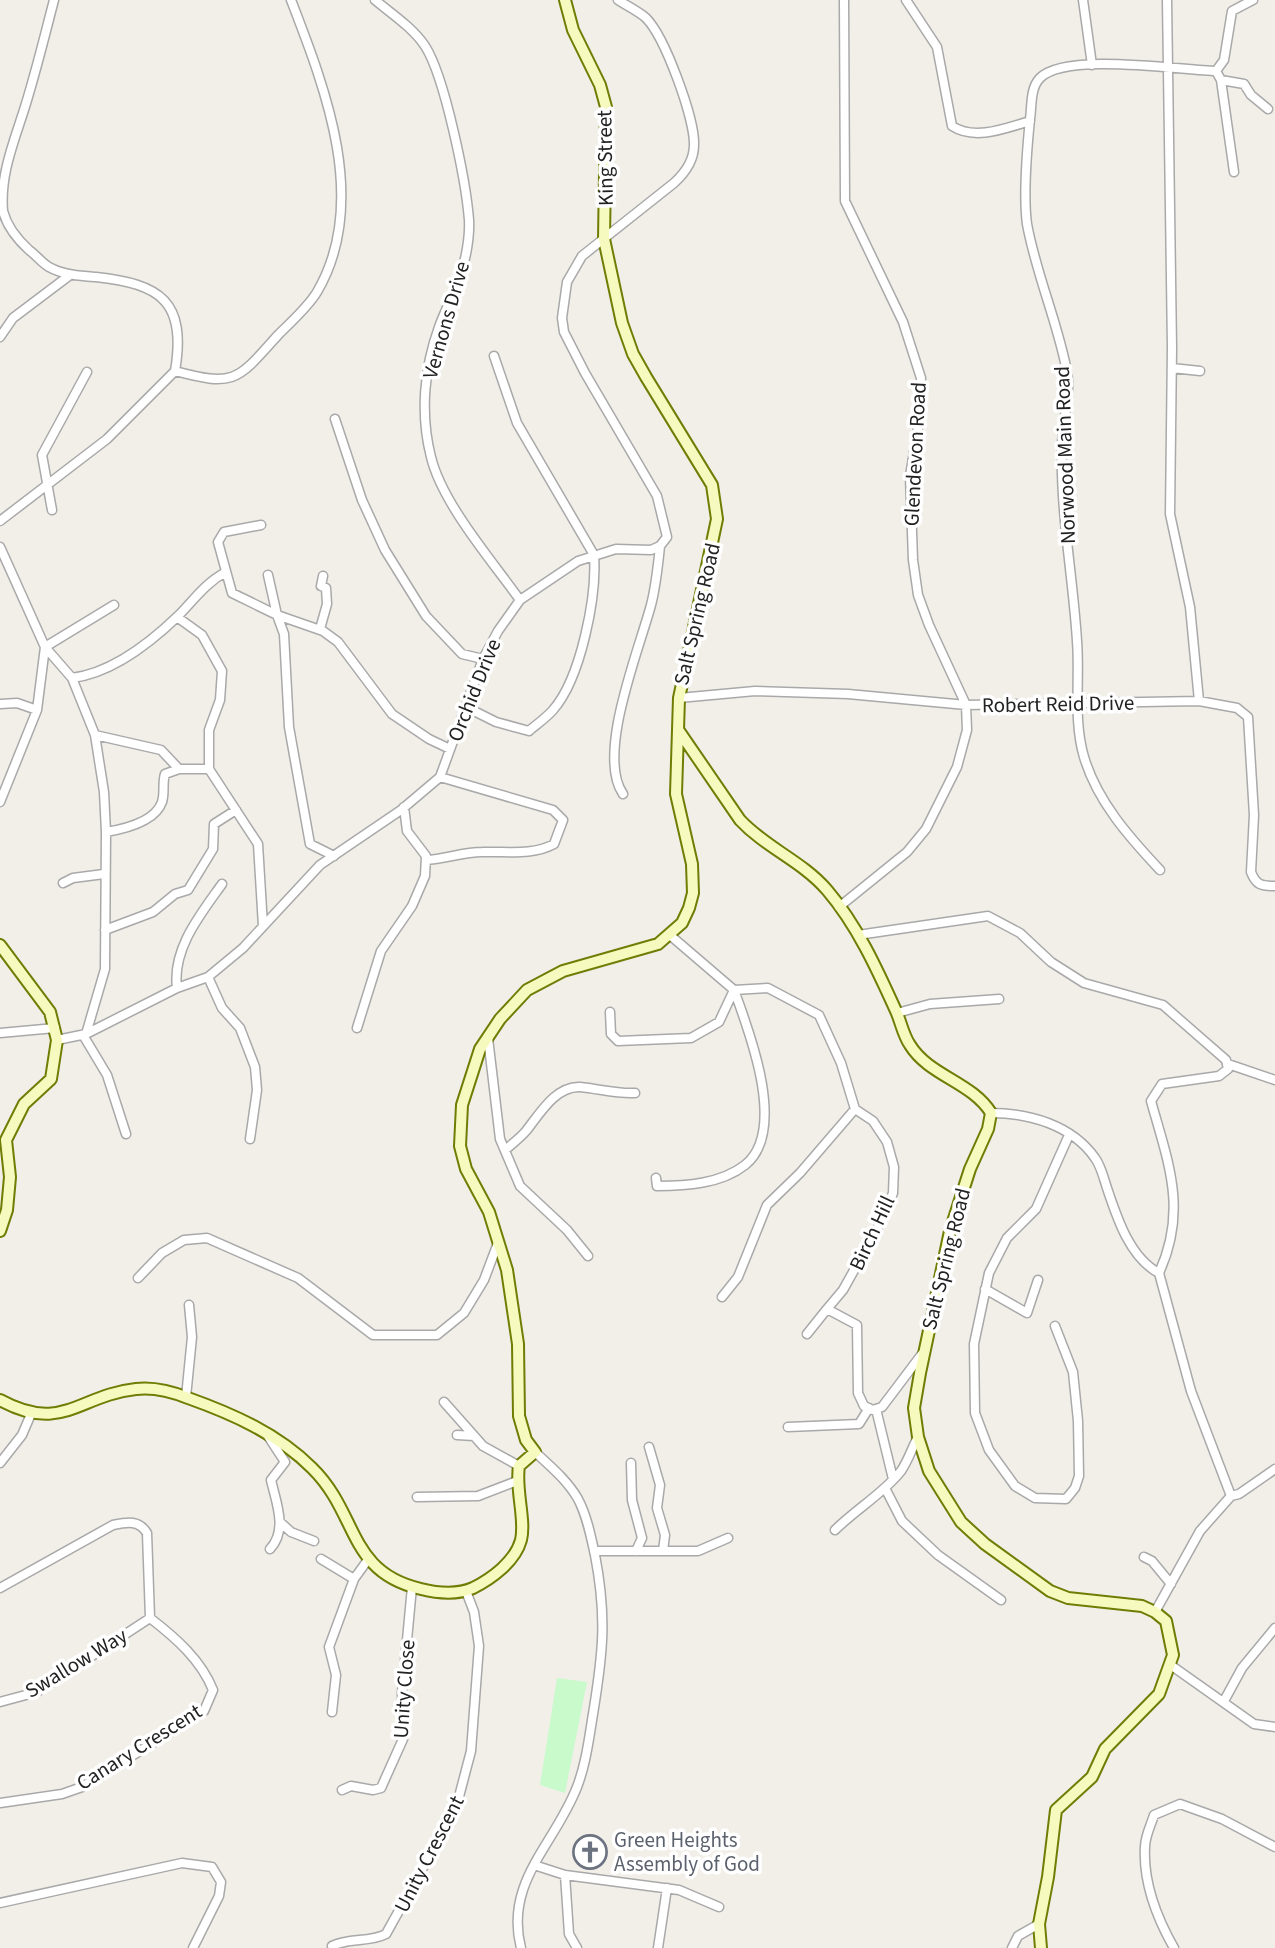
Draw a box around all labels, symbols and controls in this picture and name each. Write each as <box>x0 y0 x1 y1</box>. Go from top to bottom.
street label: King Street <box>589 110 621 206</box>
street label: Vernons Drive <box>415 258 477 382</box>
street label: Norwood Main Road <box>1047 365 1083 545</box>
street label: Glendevon Road <box>896 381 934 527</box>
street label: Salt Spring Road <box>666 540 728 688</box>
street label: Orchid Drive <box>440 634 508 746</box>
street label: Robert Reid Drive <box>982 688 1134 720</box>
street label: Salt Spring Road <box>914 1185 978 1333</box>
street label: Birch Hill <box>842 1191 902 1275</box>
street label: Swallow Way <box>19 1621 133 1705</box>
street label: Unity Close <box>386 1638 422 1740</box>
street label: Canary Crescent <box>70 1696 208 1798</box>
street label: Unity Crescent <box>387 1790 471 1918</box>
place label: Green Heights Assembly of God <box>614 1825 760 1879</box>
church icon: Green Heights Assembly of God <box>571 1833 609 1871</box>

